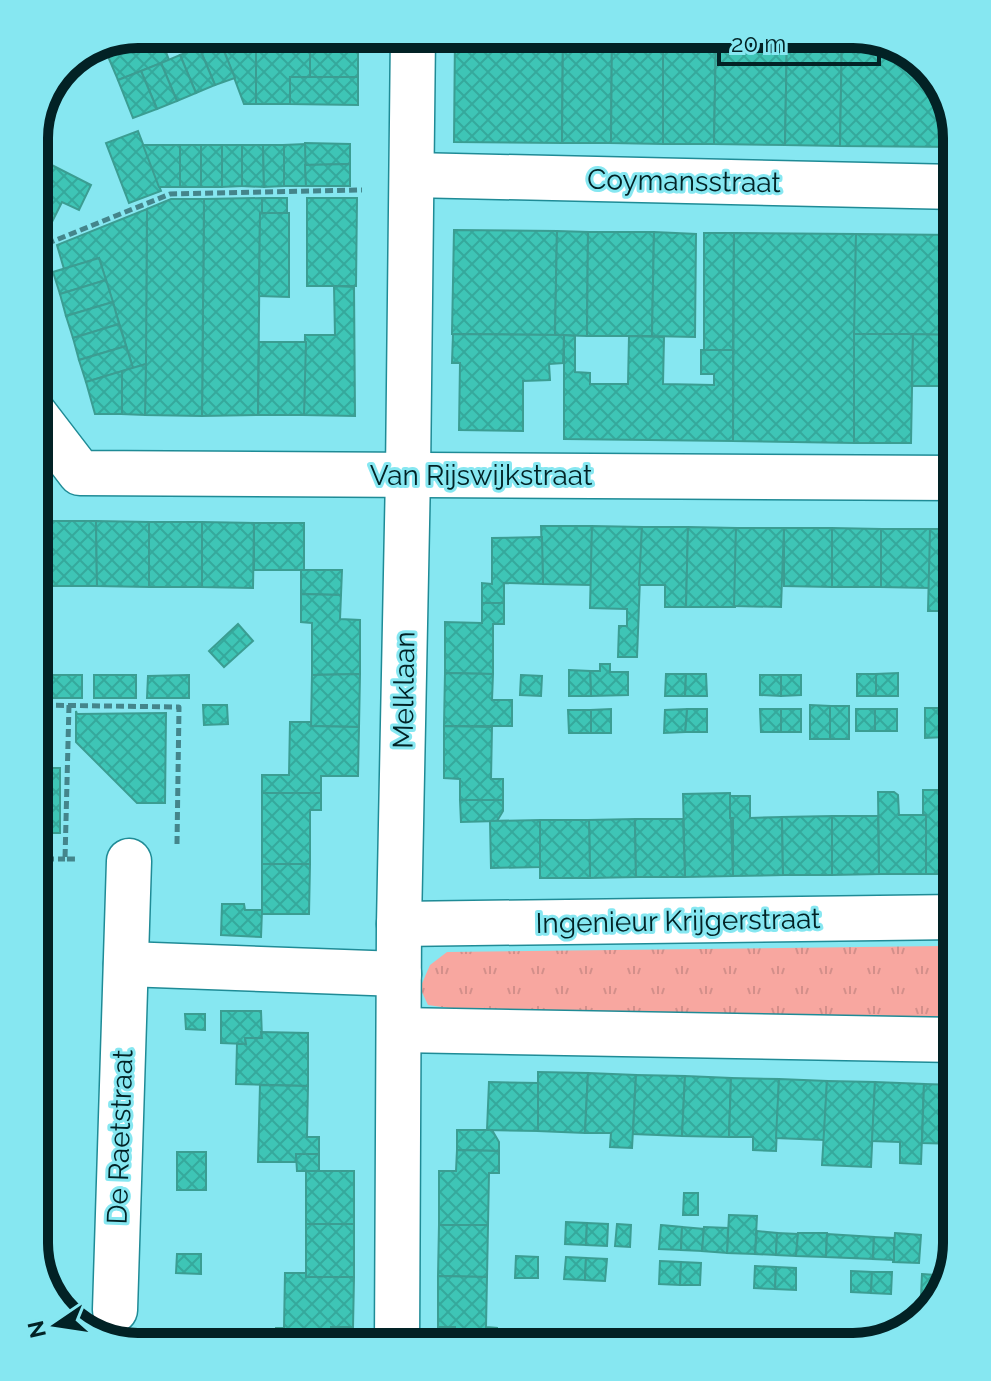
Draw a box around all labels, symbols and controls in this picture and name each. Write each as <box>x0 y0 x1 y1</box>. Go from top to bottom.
scale bar <box>719 16 879 66</box>
text: 20 m <box>731 29 786 58</box>
street label: Coymansstraat <box>587 163 782 199</box>
street label: Van Rijswijkstraat <box>370 459 593 492</box>
street label: Melklaan <box>386 631 422 749</box>
street label: Ingenieur Krijgerstraat <box>535 902 821 940</box>
street label: De Raetstraat <box>100 1048 140 1225</box>
north arrow <box>16 1285 96 1365</box>
text: N <box>22 1318 51 1341</box>

